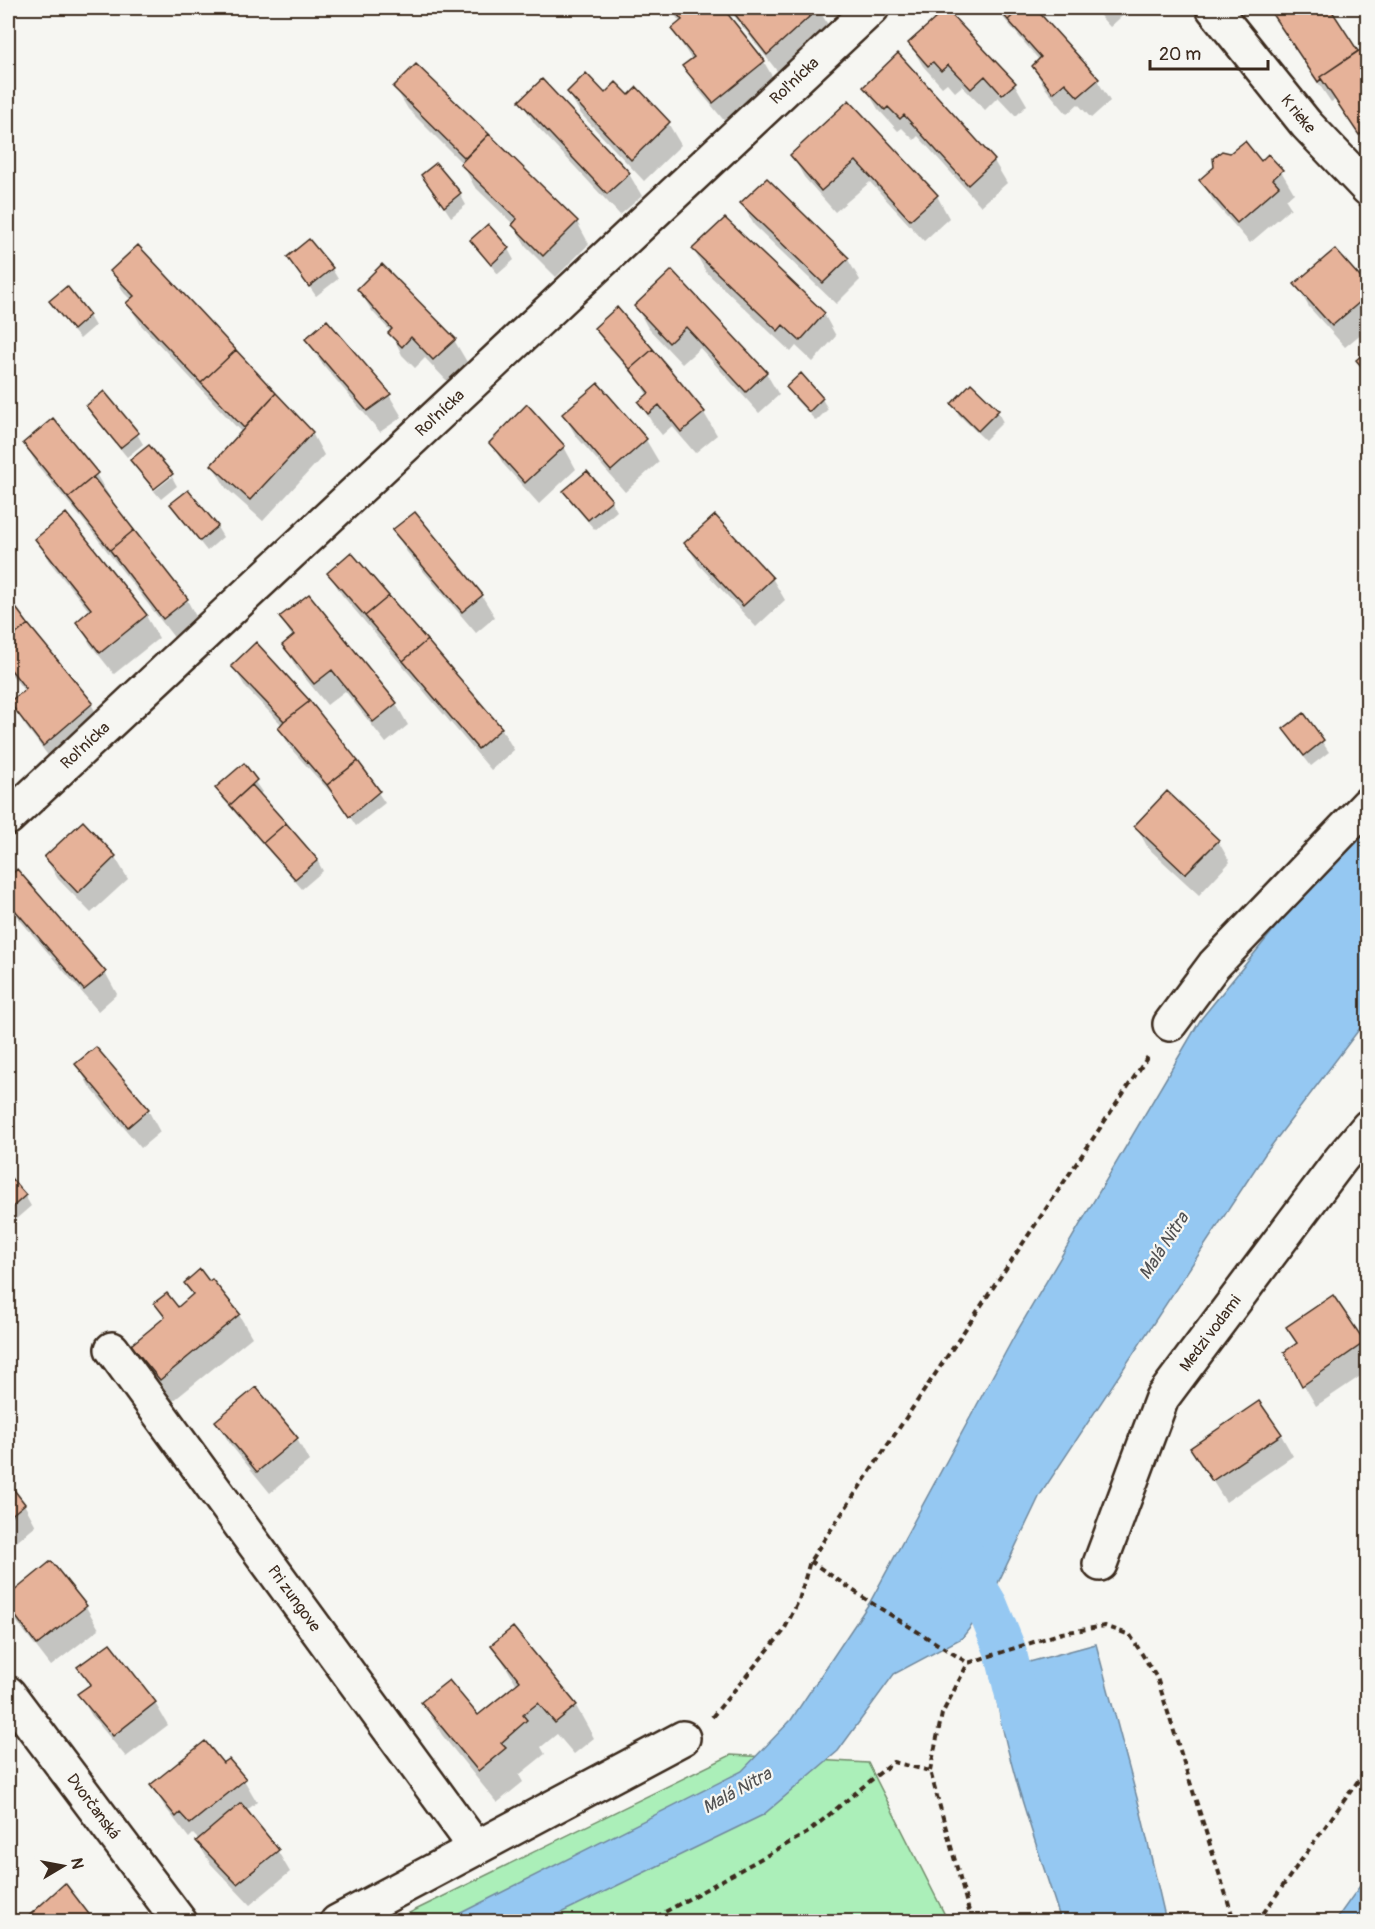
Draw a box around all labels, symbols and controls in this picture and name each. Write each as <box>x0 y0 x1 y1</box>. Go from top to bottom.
scale bar <box>1150 33 1268 71</box>
text: 20 m <box>1159 43 1201 66</box>
street label: Roľnícka <box>766 53 823 109</box>
street label: K rieke <box>1276 91 1320 138</box>
street label: Roľnícka <box>411 385 469 441</box>
street label: Roľnícka <box>57 718 114 773</box>
water label: Malá Nitra <box>1134 1207 1195 1284</box>
street label: Medzi vodami <box>1175 1291 1246 1375</box>
street label: Pri zungove <box>263 1561 325 1636</box>
water label: Malá Nitra <box>698 1762 777 1819</box>
street label: Dvorčanská <box>62 1770 124 1843</box>
north arrow <box>33 1836 93 1896</box>
text: N <box>66 1857 88 1871</box>

